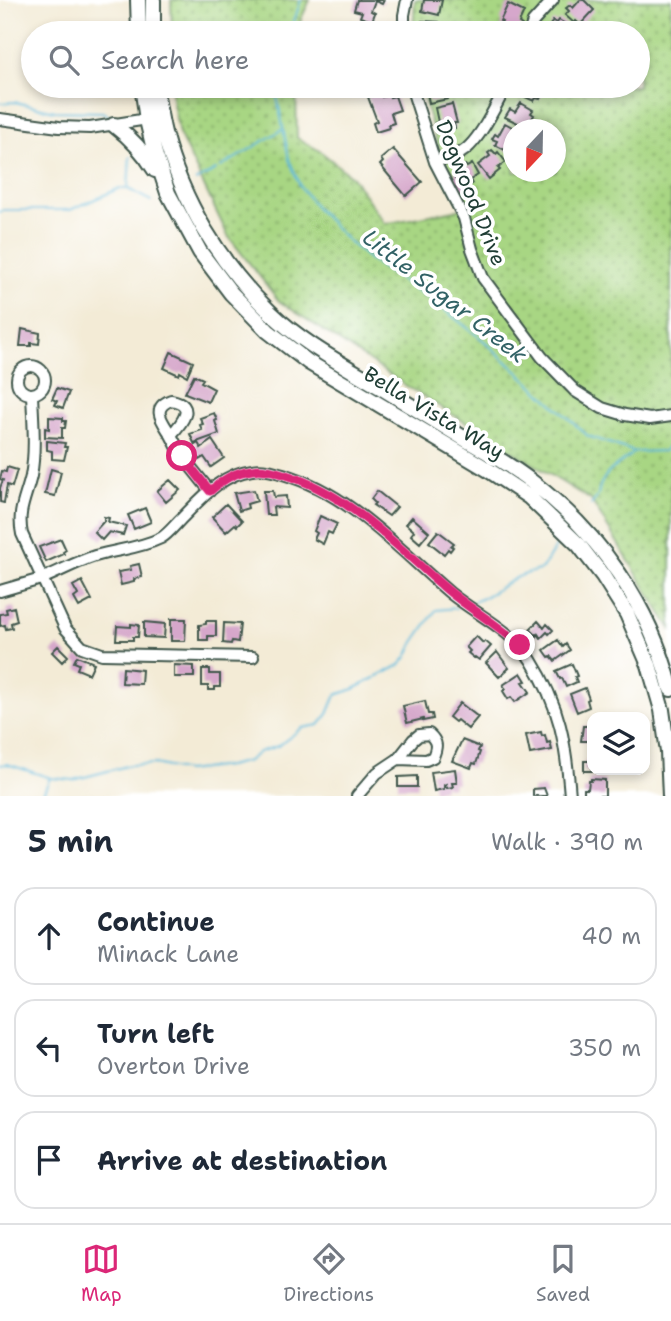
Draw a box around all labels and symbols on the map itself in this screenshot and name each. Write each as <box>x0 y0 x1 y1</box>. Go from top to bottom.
street label: Dogwood Drive <box>429 116 513 270</box>
north arrow <box>503 119 566 182</box>
water label: Little Sugar Creek <box>356 222 534 370</box>
street label: Bella Vista Way <box>358 360 510 466</box>
route start <box>166 440 197 471</box>
route end <box>504 629 535 660</box>

